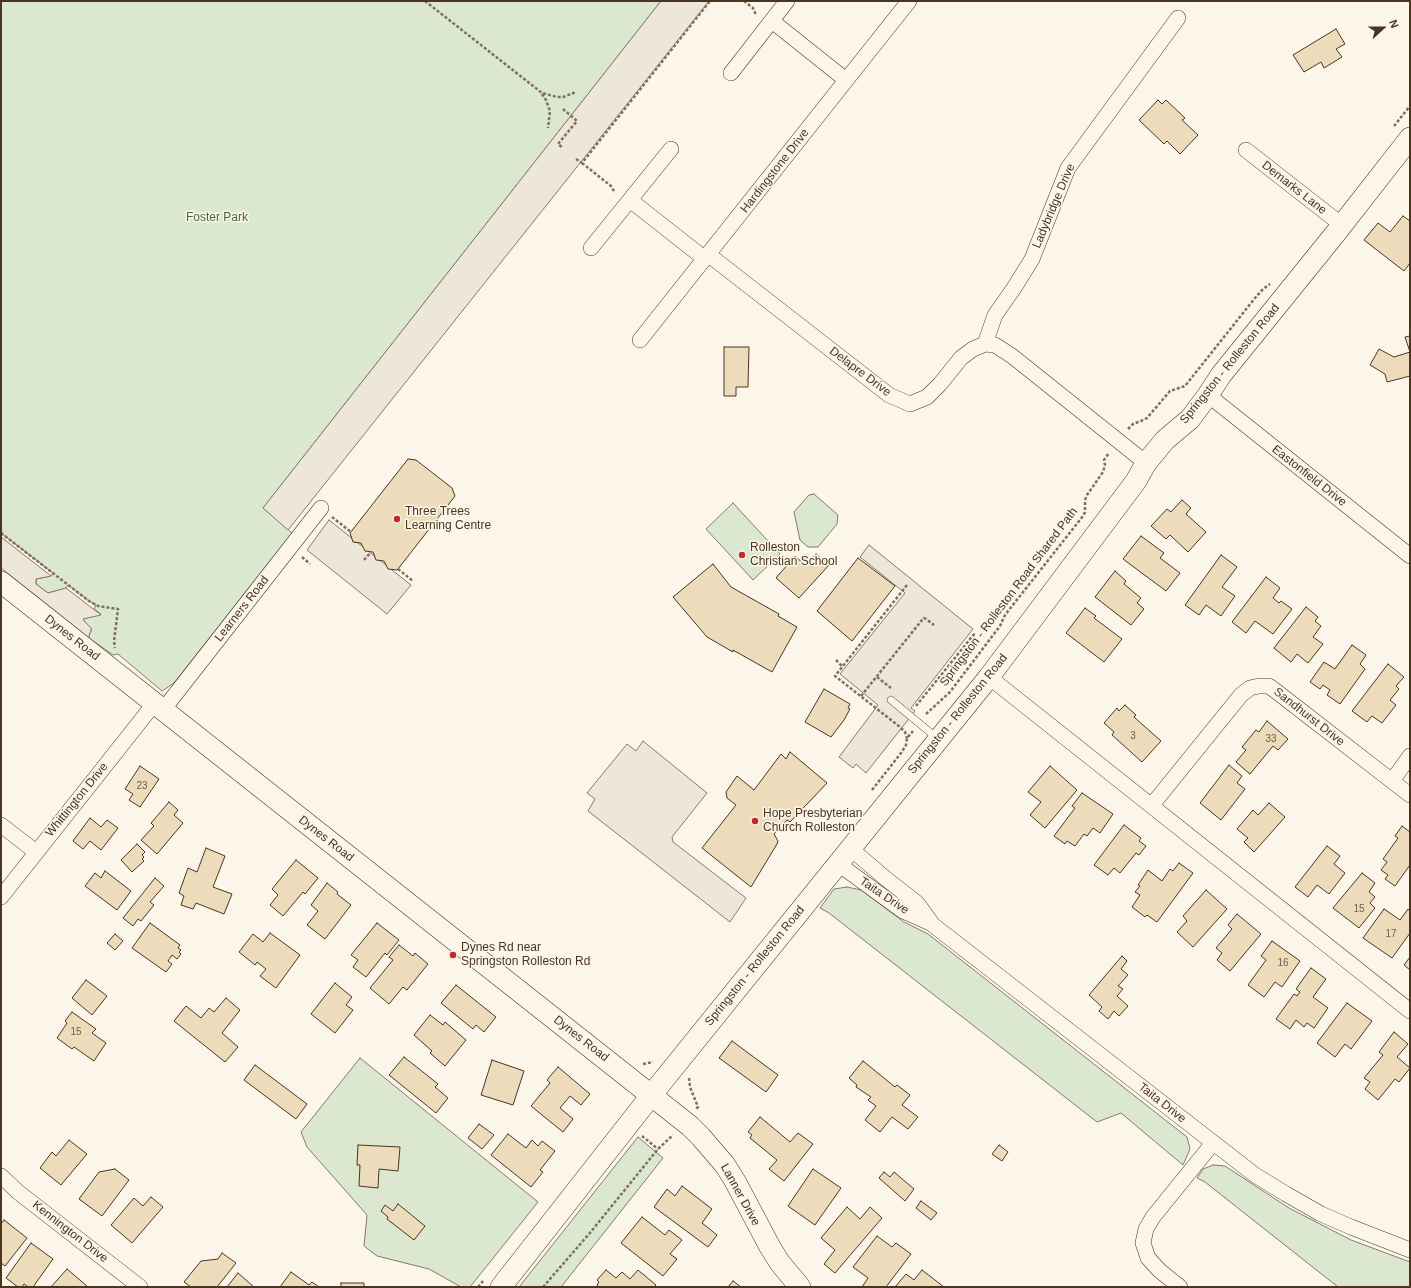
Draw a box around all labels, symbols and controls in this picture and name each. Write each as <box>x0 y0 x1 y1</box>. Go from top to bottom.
north arrow <box>1363 8 1403 48</box>
text: N <box>1387 18 1401 30</box>
street label: Hardingstone Drive <box>738 126 812 216</box>
street label: Demarks Lane <box>1259 158 1329 218</box>
street label: Ladybridge Drive <box>1030 161 1078 251</box>
park label: Foster Park <box>186 211 248 225</box>
street label: Springston - Rolleston Road <box>1177 301 1283 427</box>
street label: Delapre Drive <box>826 344 894 400</box>
street label: Eastonfield Drive <box>1269 442 1349 510</box>
place label: Three Trees Learning Centre <box>405 505 491 533</box>
street label: Springston - Rolleston Road Shared Path <box>937 505 1081 689</box>
marker: Three Trees Learning Centre <box>392 514 402 524</box>
place label: Rolleston Christian School <box>750 541 837 569</box>
marker: Rolleston Christian School <box>737 550 747 560</box>
street label: Learners Road <box>212 573 272 645</box>
street label: Dynes Road <box>42 612 102 664</box>
street label: Springston - Rolleston Road <box>905 651 1011 777</box>
street label: Sandhurst Drive <box>1271 685 1347 749</box>
house number: 3 <box>1130 730 1136 742</box>
house number: 33 <box>1265 733 1277 745</box>
street label: Whittington Drive <box>43 760 111 840</box>
house number: 23 <box>136 780 148 792</box>
place label: Hope Presbyterian Church Rolleston <box>763 807 862 835</box>
street label: Dynes Road <box>296 813 356 865</box>
marker: Hope Presbyterian Church Rolleston <box>750 816 760 826</box>
street label: Taita Drive <box>856 874 912 918</box>
street label: Springston - Rolleston Road <box>702 903 808 1029</box>
house number: 15 <box>1353 903 1365 915</box>
house number: 17 <box>1385 928 1397 940</box>
place label: Dynes Rd near Springston Rolleston Rd <box>461 941 590 969</box>
marker: Dynes Rd near Springston Rolleston Rd <box>448 950 458 960</box>
house number: 16 <box>1277 957 1289 969</box>
street label: Dynes Road <box>551 1013 611 1065</box>
house number: 15 <box>70 1026 82 1038</box>
street label: Taita Drive <box>1135 1080 1189 1126</box>
street label: Lanner Drive <box>717 1161 763 1229</box>
street label: Kennington Drive <box>29 1198 111 1266</box>

